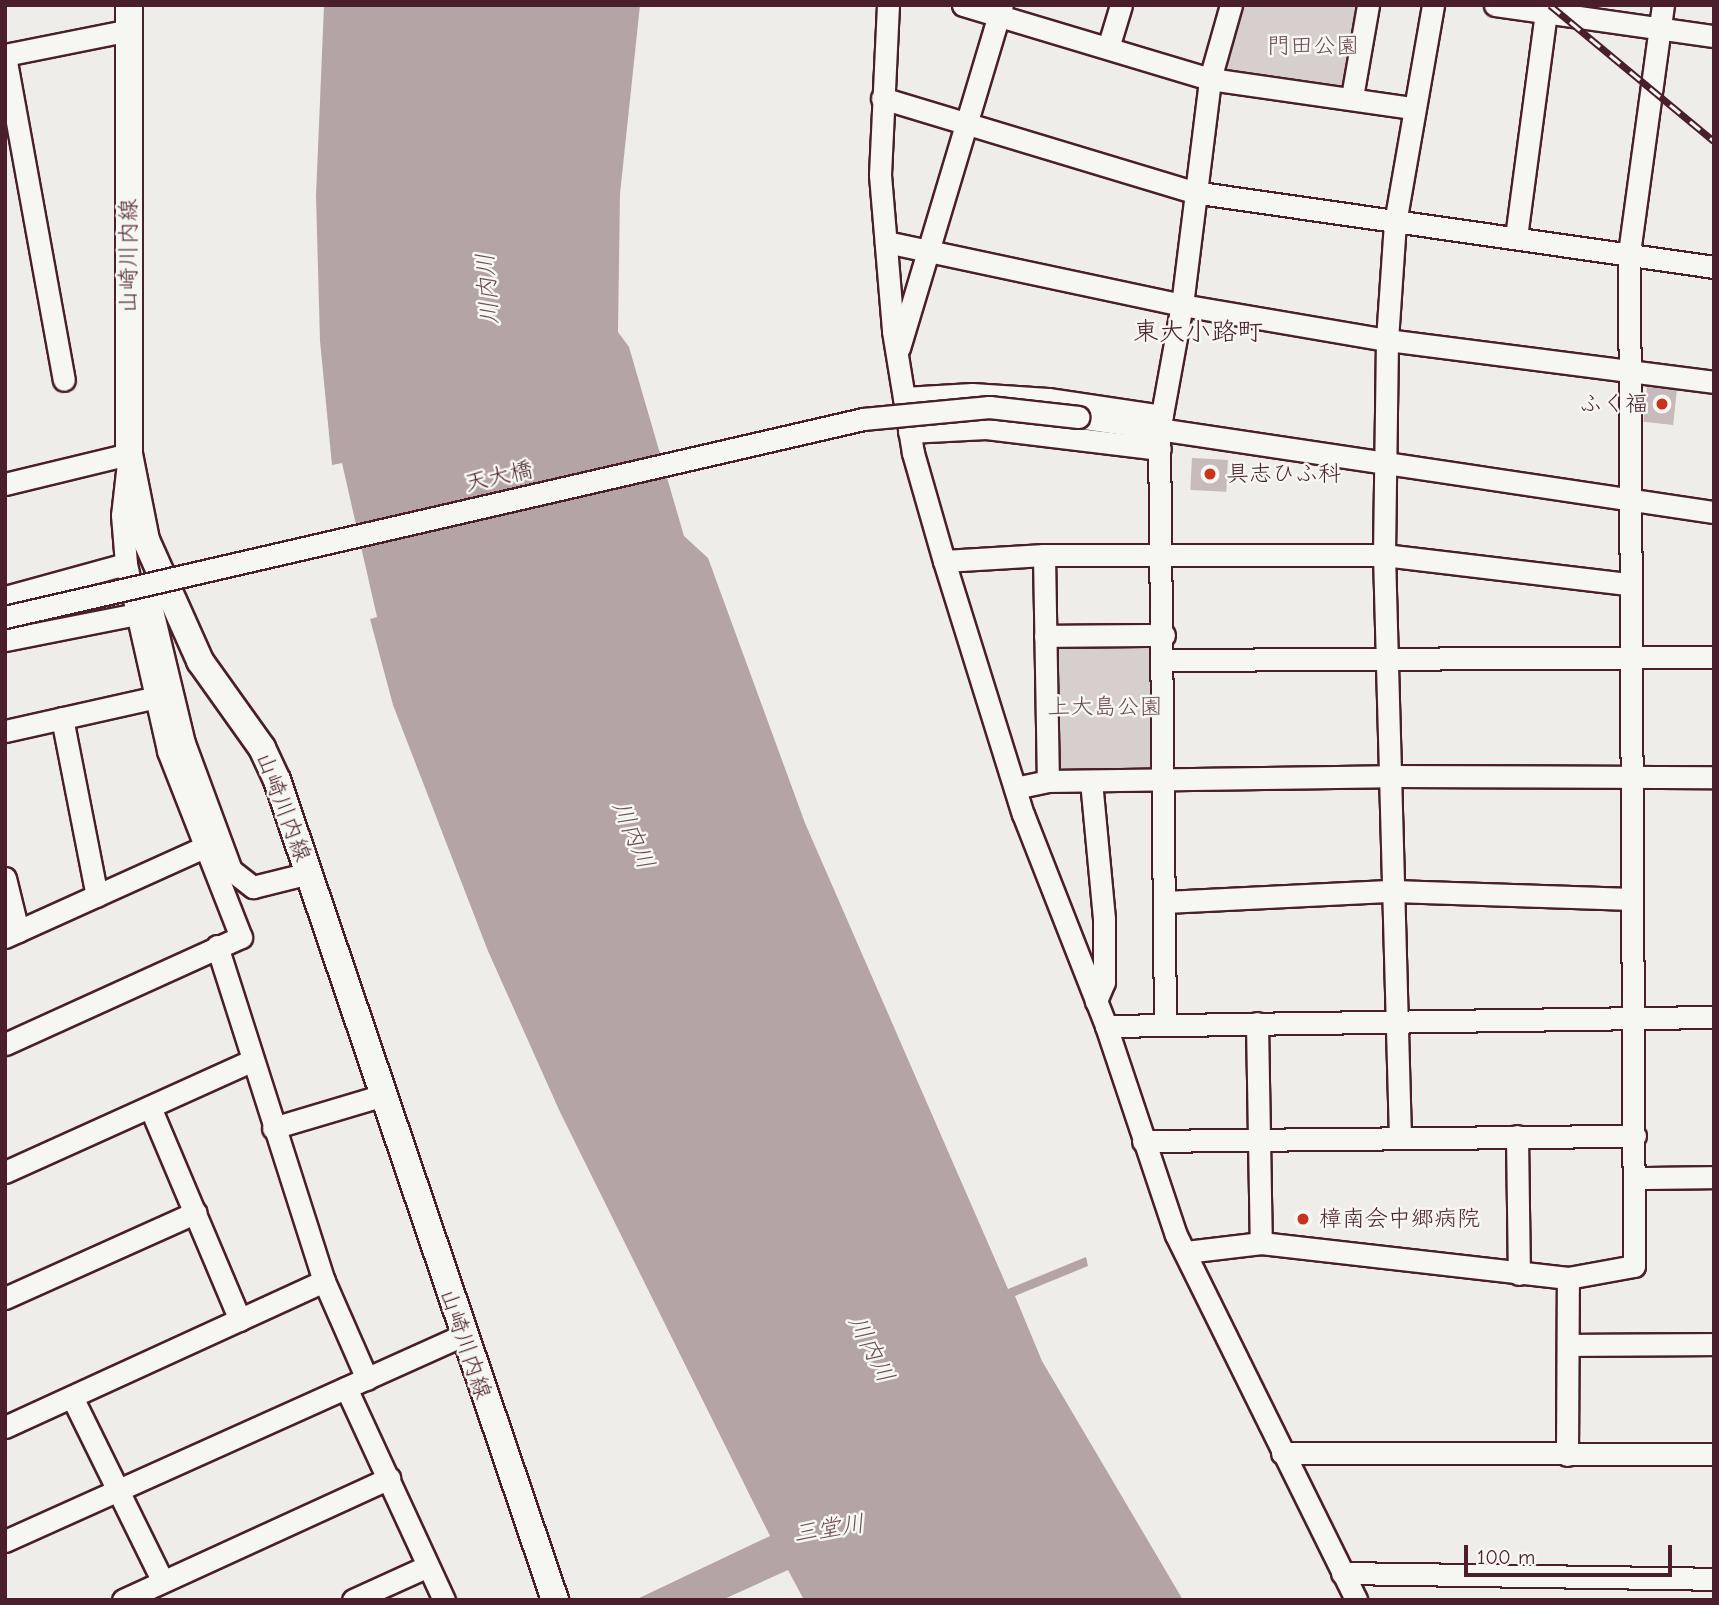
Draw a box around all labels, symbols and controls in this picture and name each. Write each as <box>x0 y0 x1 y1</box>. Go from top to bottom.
park label: 門田公園 <box>1267 32 1359 60</box>
street label: 山崎川内線 <box>115 199 143 313</box>
water label: 川内川 <box>471 252 505 326</box>
district label: 東大小路町 <box>1133 317 1263 349</box>
place label: ふく福 <box>1579 390 1648 418</box>
marker: ふく福 <box>1654 396 1670 412</box>
street label: 天大橋 <box>462 456 536 498</box>
place label: 具志ひふ科 <box>1226 460 1341 488</box>
marker: 具志ひふ科 <box>1200 464 1220 484</box>
park label: 上大島公園 <box>1048 693 1162 721</box>
street label: 山崎川内線 <box>250 748 316 866</box>
water label: 川内川 <box>606 796 660 874</box>
place label: 樟南会中郷病院 <box>1319 1205 1480 1233</box>
marker: 樟南会中郷病院 <box>1293 1209 1313 1229</box>
street label: 山崎川内線 <box>433 1285 497 1403</box>
water label: 川内川 <box>842 1310 900 1388</box>
water label: 三堂川 <box>791 1509 867 1549</box>
scale bar <box>1467 1532 1675 1576</box>
text: 100 m <box>1477 1545 1535 1569</box>

